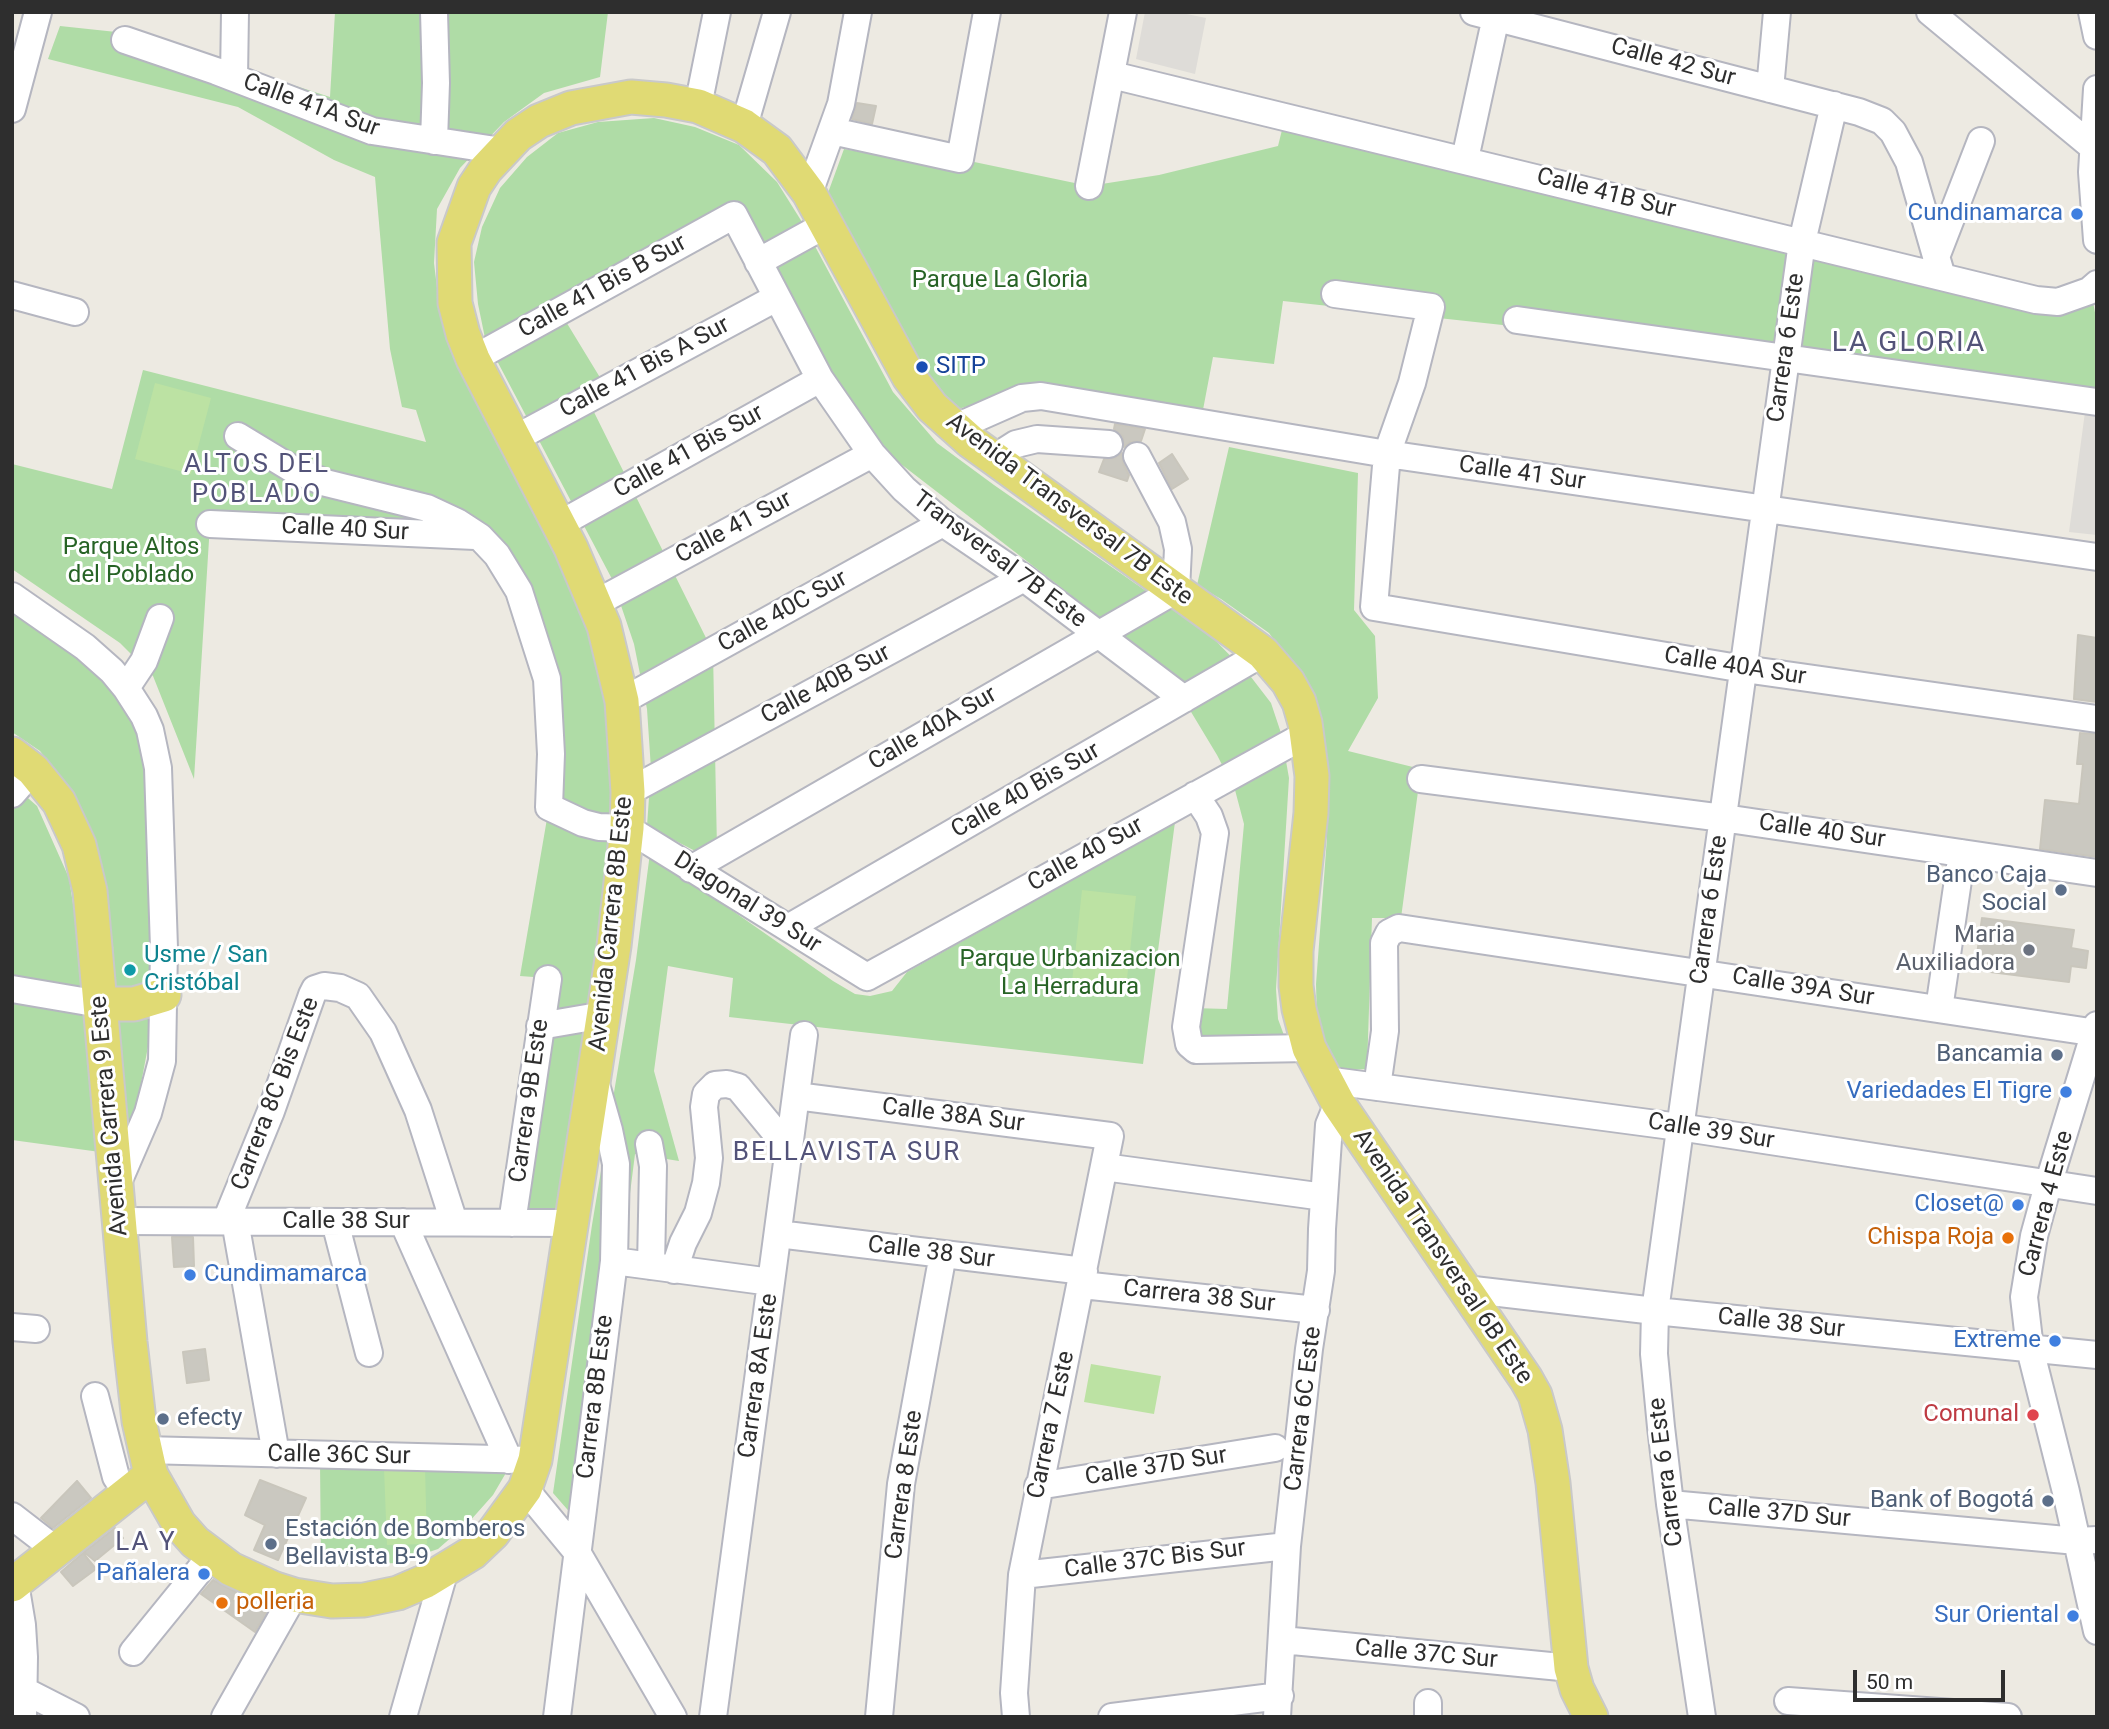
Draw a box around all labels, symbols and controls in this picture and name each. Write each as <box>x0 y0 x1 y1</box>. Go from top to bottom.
street label: Calle 42 Sur <box>1608 33 1738 93</box>
street label: Calle 41A Sur <box>239 68 383 144</box>
street label: Calle 41B Sur <box>1533 163 1679 225</box>
place label: Cundinamarca <box>1908 200 2063 228</box>
marker: Cundinamarca <box>2069 206 2085 222</box>
street label: Calle 41 Bis B Sur <box>514 229 692 345</box>
park label: Parque La Gloria <box>912 267 1088 295</box>
street label: Carrera 6 Este <box>1762 272 1812 424</box>
street label: Calle 41 Bis A Sur <box>555 311 735 425</box>
district label: LA GLORIA <box>1833 327 1985 361</box>
place label: SITP <box>936 353 986 381</box>
marker: SITP <box>914 359 930 375</box>
street label: Calle 41 Bis Sur <box>609 399 769 505</box>
street label: Avenida Transversal 7B Este <box>940 408 1198 612</box>
district label: ALTOS DEL POBLADO <box>185 449 329 510</box>
street label: Calle 41 Sur <box>1457 451 1587 497</box>
street label: Calle 41 Sur <box>671 485 797 571</box>
street label: Transversal 7B Este <box>906 485 1092 635</box>
street label: Calle 40 Sur <box>281 512 409 548</box>
park label: Parque Altos del Poblado <box>63 534 199 590</box>
street label: Calle 40C Sur <box>713 565 853 659</box>
street label: Calle 40B Sur <box>756 639 896 731</box>
street label: Calle 40A Sur <box>1662 642 1808 692</box>
street label: Calle 40A Sur <box>864 681 1002 777</box>
street label: Calle 40 Bis Sur <box>947 737 1105 845</box>
street label: Avenida Carrera 8B Este <box>584 795 640 1053</box>
street label: Calle 40 Sur <box>1757 809 1887 855</box>
street label: Calle 40 Sur <box>1023 811 1149 899</box>
street label: Carrera 6 Este <box>1685 834 1735 986</box>
street label: Diagonal 39 Sur <box>668 846 826 960</box>
place label: Banco Caja Social <box>1926 862 2047 918</box>
marker: Banco Caja Social <box>2053 882 2069 898</box>
place label: Maria Auxiliadora <box>1896 922 2015 978</box>
place label: Usme / San Cristóbal <box>144 942 268 998</box>
marker: Maria Auxiliadora <box>2021 942 2037 958</box>
park label: Parque Urbanizacion La Herradura <box>959 946 1181 1002</box>
marker: Usme / San Cristóbal <box>122 962 138 978</box>
street label: Calle 39A Sur <box>1730 963 1876 1013</box>
street label: Carrera 8C Bis Este <box>226 993 326 1195</box>
street label: Avenida Carrera 9 Este <box>85 995 135 1237</box>
street label: Carrera 9B Este <box>504 1017 556 1185</box>
place label: Bancamia <box>1936 1041 2043 1069</box>
marker: Bancamia <box>2049 1047 2065 1063</box>
place label: Variedades El Tigre <box>1847 1078 2052 1106</box>
marker: Variedades El Tigre <box>2058 1084 2074 1100</box>
street label: Calle 38A Sur <box>880 1093 1026 1139</box>
street label: Calle 39 Sur <box>1646 1108 1776 1156</box>
street label: Avenida Transversal 6B Este <box>1346 1124 1538 1390</box>
street label: Carrera 4 Este <box>2014 1128 2080 1280</box>
district label: BELLAVISTA SUR <box>735 1137 959 1169</box>
place label: Closet@ <box>1914 1191 2004 1219</box>
marker: Closet@ <box>2010 1197 2026 1213</box>
street label: Calle 38 Sur <box>282 1208 410 1236</box>
place label: Chispa Roja <box>1867 1224 1994 1252</box>
marker: Chispa Roja <box>2000 1230 2016 1246</box>
street label: Calle 38 Sur <box>866 1231 996 1275</box>
place label: Cundimamarca <box>204 1261 367 1289</box>
marker: Cundimamarca <box>182 1267 198 1283</box>
street label: Carrera 38 Sur <box>1122 1275 1276 1319</box>
street label: Carrera 8A Este <box>733 1292 785 1460</box>
street label: Calle 38 Sur <box>1716 1303 1846 1345</box>
street label: Carrera 8B Este <box>572 1313 620 1481</box>
street label: Carrera 6C Este <box>1280 1325 1328 1493</box>
place label: Extreme <box>1953 1327 2041 1355</box>
marker: Extreme <box>2047 1333 2063 1349</box>
street label: Carrera 7 Este <box>1022 1349 1082 1501</box>
street label: Carrera 6 Este <box>1644 1396 1690 1548</box>
place label: Comunal <box>1923 1401 2019 1429</box>
place label: efecty <box>177 1405 242 1433</box>
marker: Comunal <box>2025 1407 2041 1423</box>
street label: Carrera 8 Este <box>880 1409 930 1561</box>
marker: efecty <box>155 1411 171 1427</box>
street label: Calle 36C Sur <box>267 1440 411 1472</box>
street label: Calle 37D Sur <box>1083 1442 1229 1492</box>
place label: Bank of Bogotá <box>1870 1487 2034 1515</box>
street label: Calle 37D Sur <box>1706 1493 1852 1535</box>
marker: Bank of Bogotá <box>2040 1493 2056 1509</box>
place label: Estación de Bomberos Bellavista B-9 <box>285 1516 525 1572</box>
district label: LA Y <box>116 1527 176 1559</box>
street label: Calle 37C Bis Sur <box>1063 1535 1247 1585</box>
marker: Estación de Bomberos Bellavista B-9 <box>263 1536 279 1552</box>
place label: Pañalera <box>96 1560 190 1588</box>
marker: Pañalera <box>196 1566 212 1582</box>
place label: polleria <box>236 1589 315 1617</box>
marker: polleria <box>214 1595 230 1611</box>
place label: Sur Oriental <box>1934 1602 2059 1630</box>
marker: Sur Oriental <box>2065 1608 2081 1624</box>
street label: Calle 37C Sur <box>1353 1634 1499 1676</box>
scale bar <box>1857 1656 2009 1700</box>
text: 50 m <box>1866 1670 1913 1694</box>

